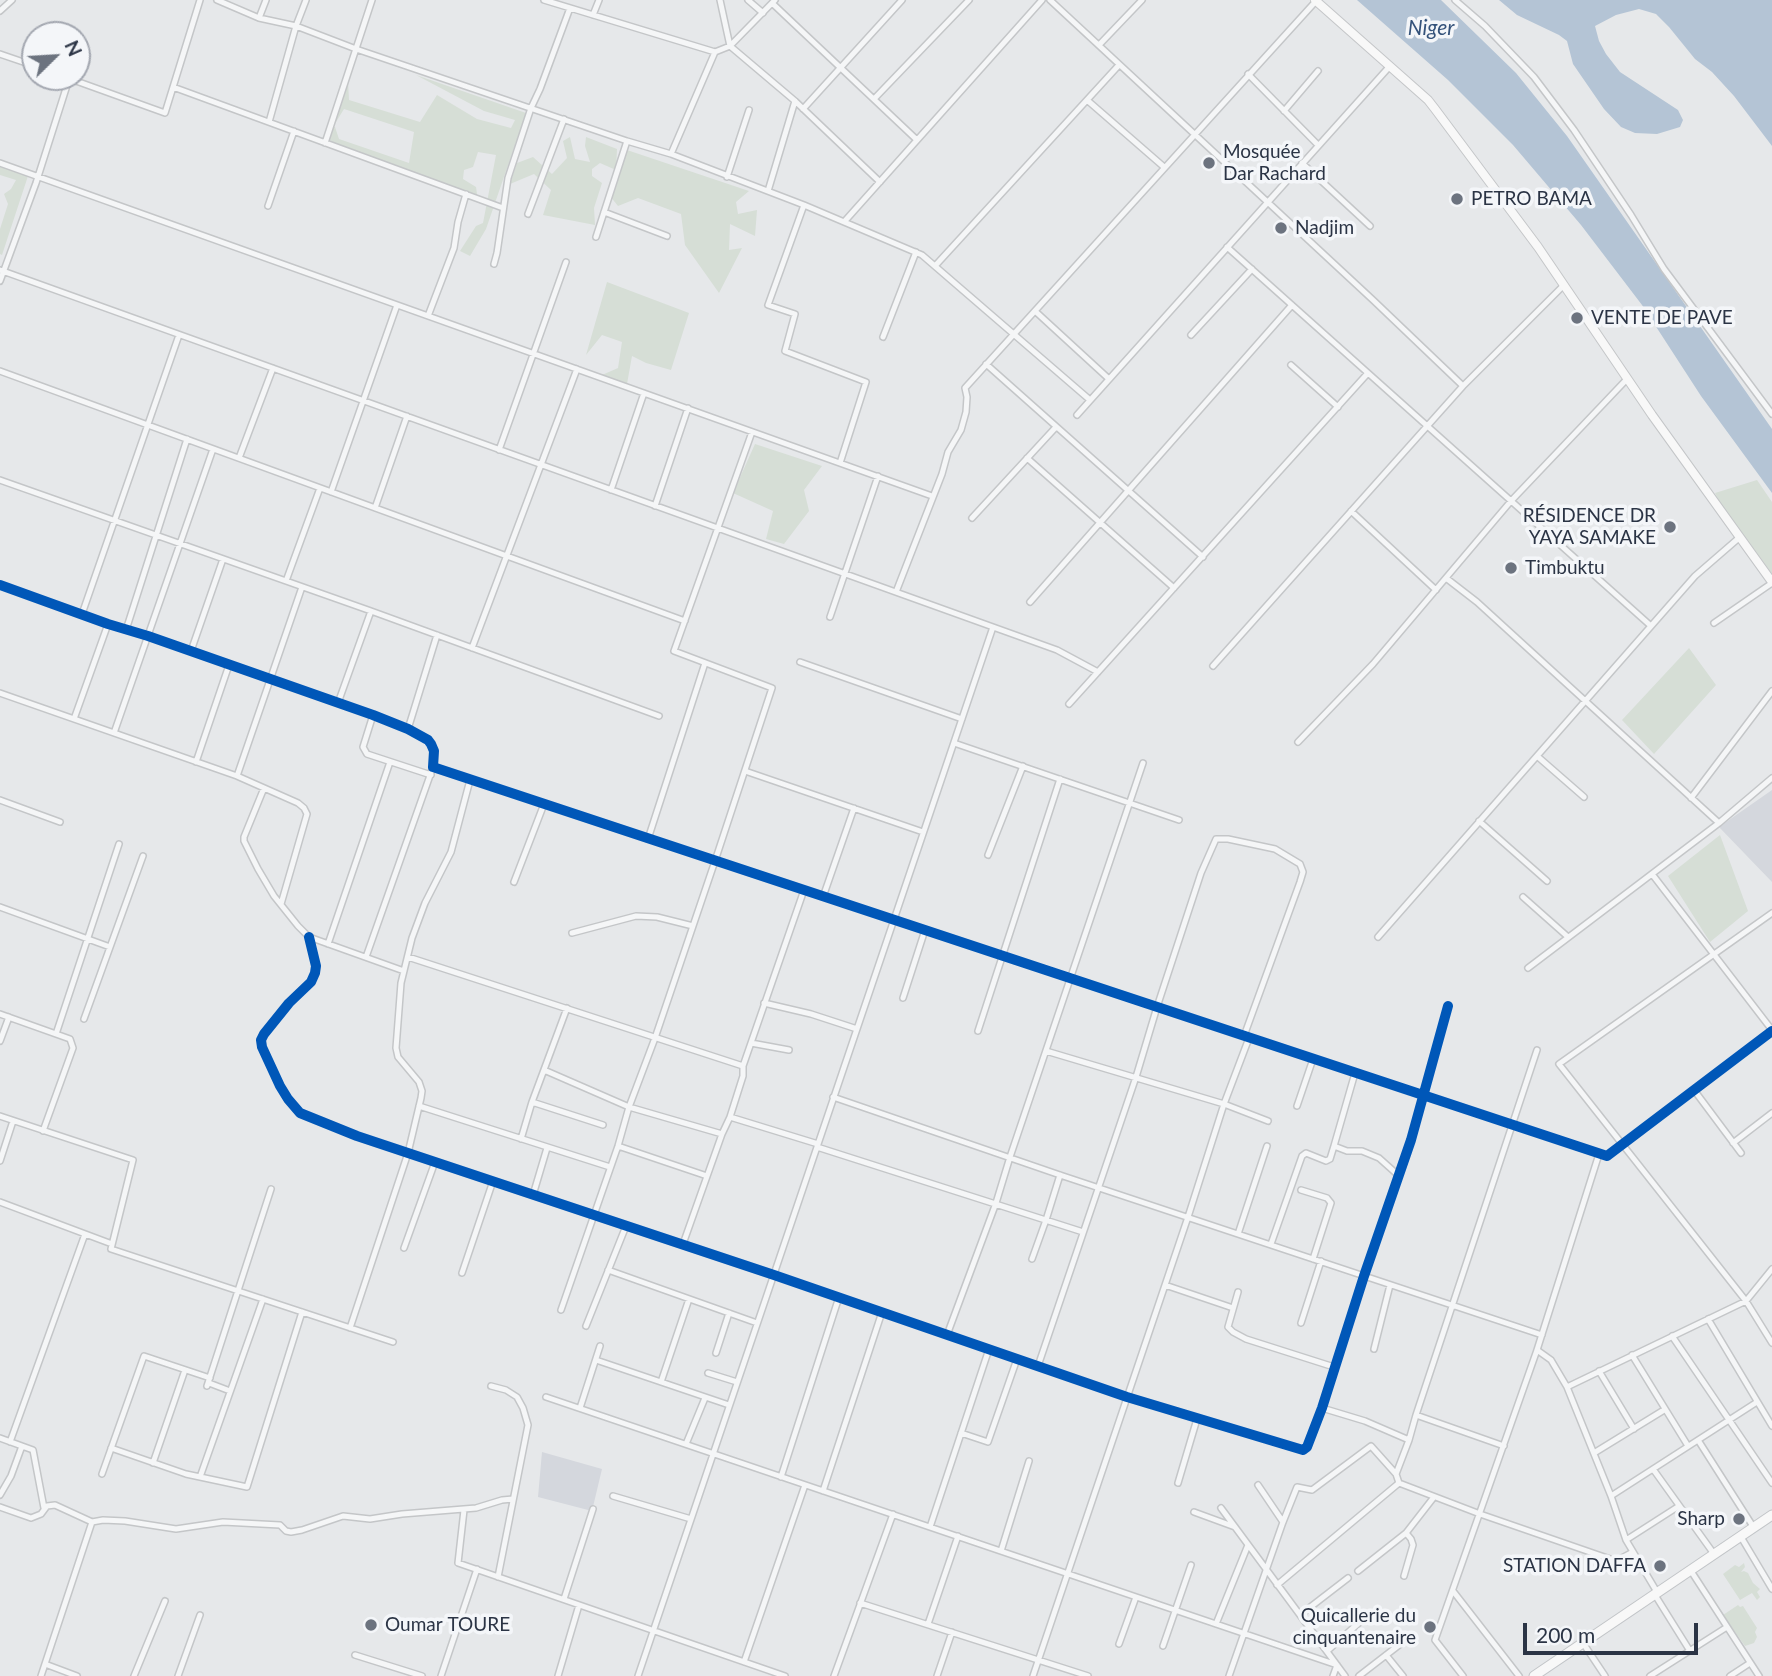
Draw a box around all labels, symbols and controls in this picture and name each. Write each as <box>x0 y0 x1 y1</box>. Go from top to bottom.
water label: Niger <box>1408 15 1454 41</box>
north arrow <box>21 21 91 91</box>
text: N <box>60 37 87 59</box>
place label: Mosquée Dar Rachard <box>1223 141 1326 185</box>
marker: Mosquée Dar Rachard <box>1201 155 1217 171</box>
place label: PETRO BAMA <box>1471 188 1592 210</box>
marker: PETRO BAMA <box>1449 191 1465 207</box>
place label: Nadjim <box>1295 217 1354 239</box>
marker: Nadjim <box>1273 220 1289 236</box>
place label: VENTE DE PAVE <box>1591 307 1733 329</box>
marker: VENTE DE PAVE <box>1569 310 1585 326</box>
place label: RÉSIDENCE DR YAYA SAMAKE <box>1523 505 1656 549</box>
marker: RÉSIDENCE DR YAYA SAMAKE <box>1662 519 1678 535</box>
place label: Timbuktu <box>1525 557 1605 579</box>
marker: Timbuktu <box>1503 560 1519 576</box>
place label: Sharp <box>1677 1508 1725 1530</box>
marker: Sharp <box>1731 1511 1747 1527</box>
place label: STATION DAFFA <box>1503 1555 1646 1577</box>
marker: STATION DAFFA <box>1652 1558 1668 1574</box>
place label: Quicallerie du cinquantenaire <box>1293 1605 1416 1649</box>
scale bar <box>1527 1610 1702 1654</box>
place label: Oumar TOURE <box>385 1614 510 1636</box>
marker: Oumar TOURE <box>363 1617 379 1633</box>
marker: Quicallerie du cinquantenaire <box>1422 1619 1438 1635</box>
text: 200 m <box>1536 1622 1595 1647</box>

